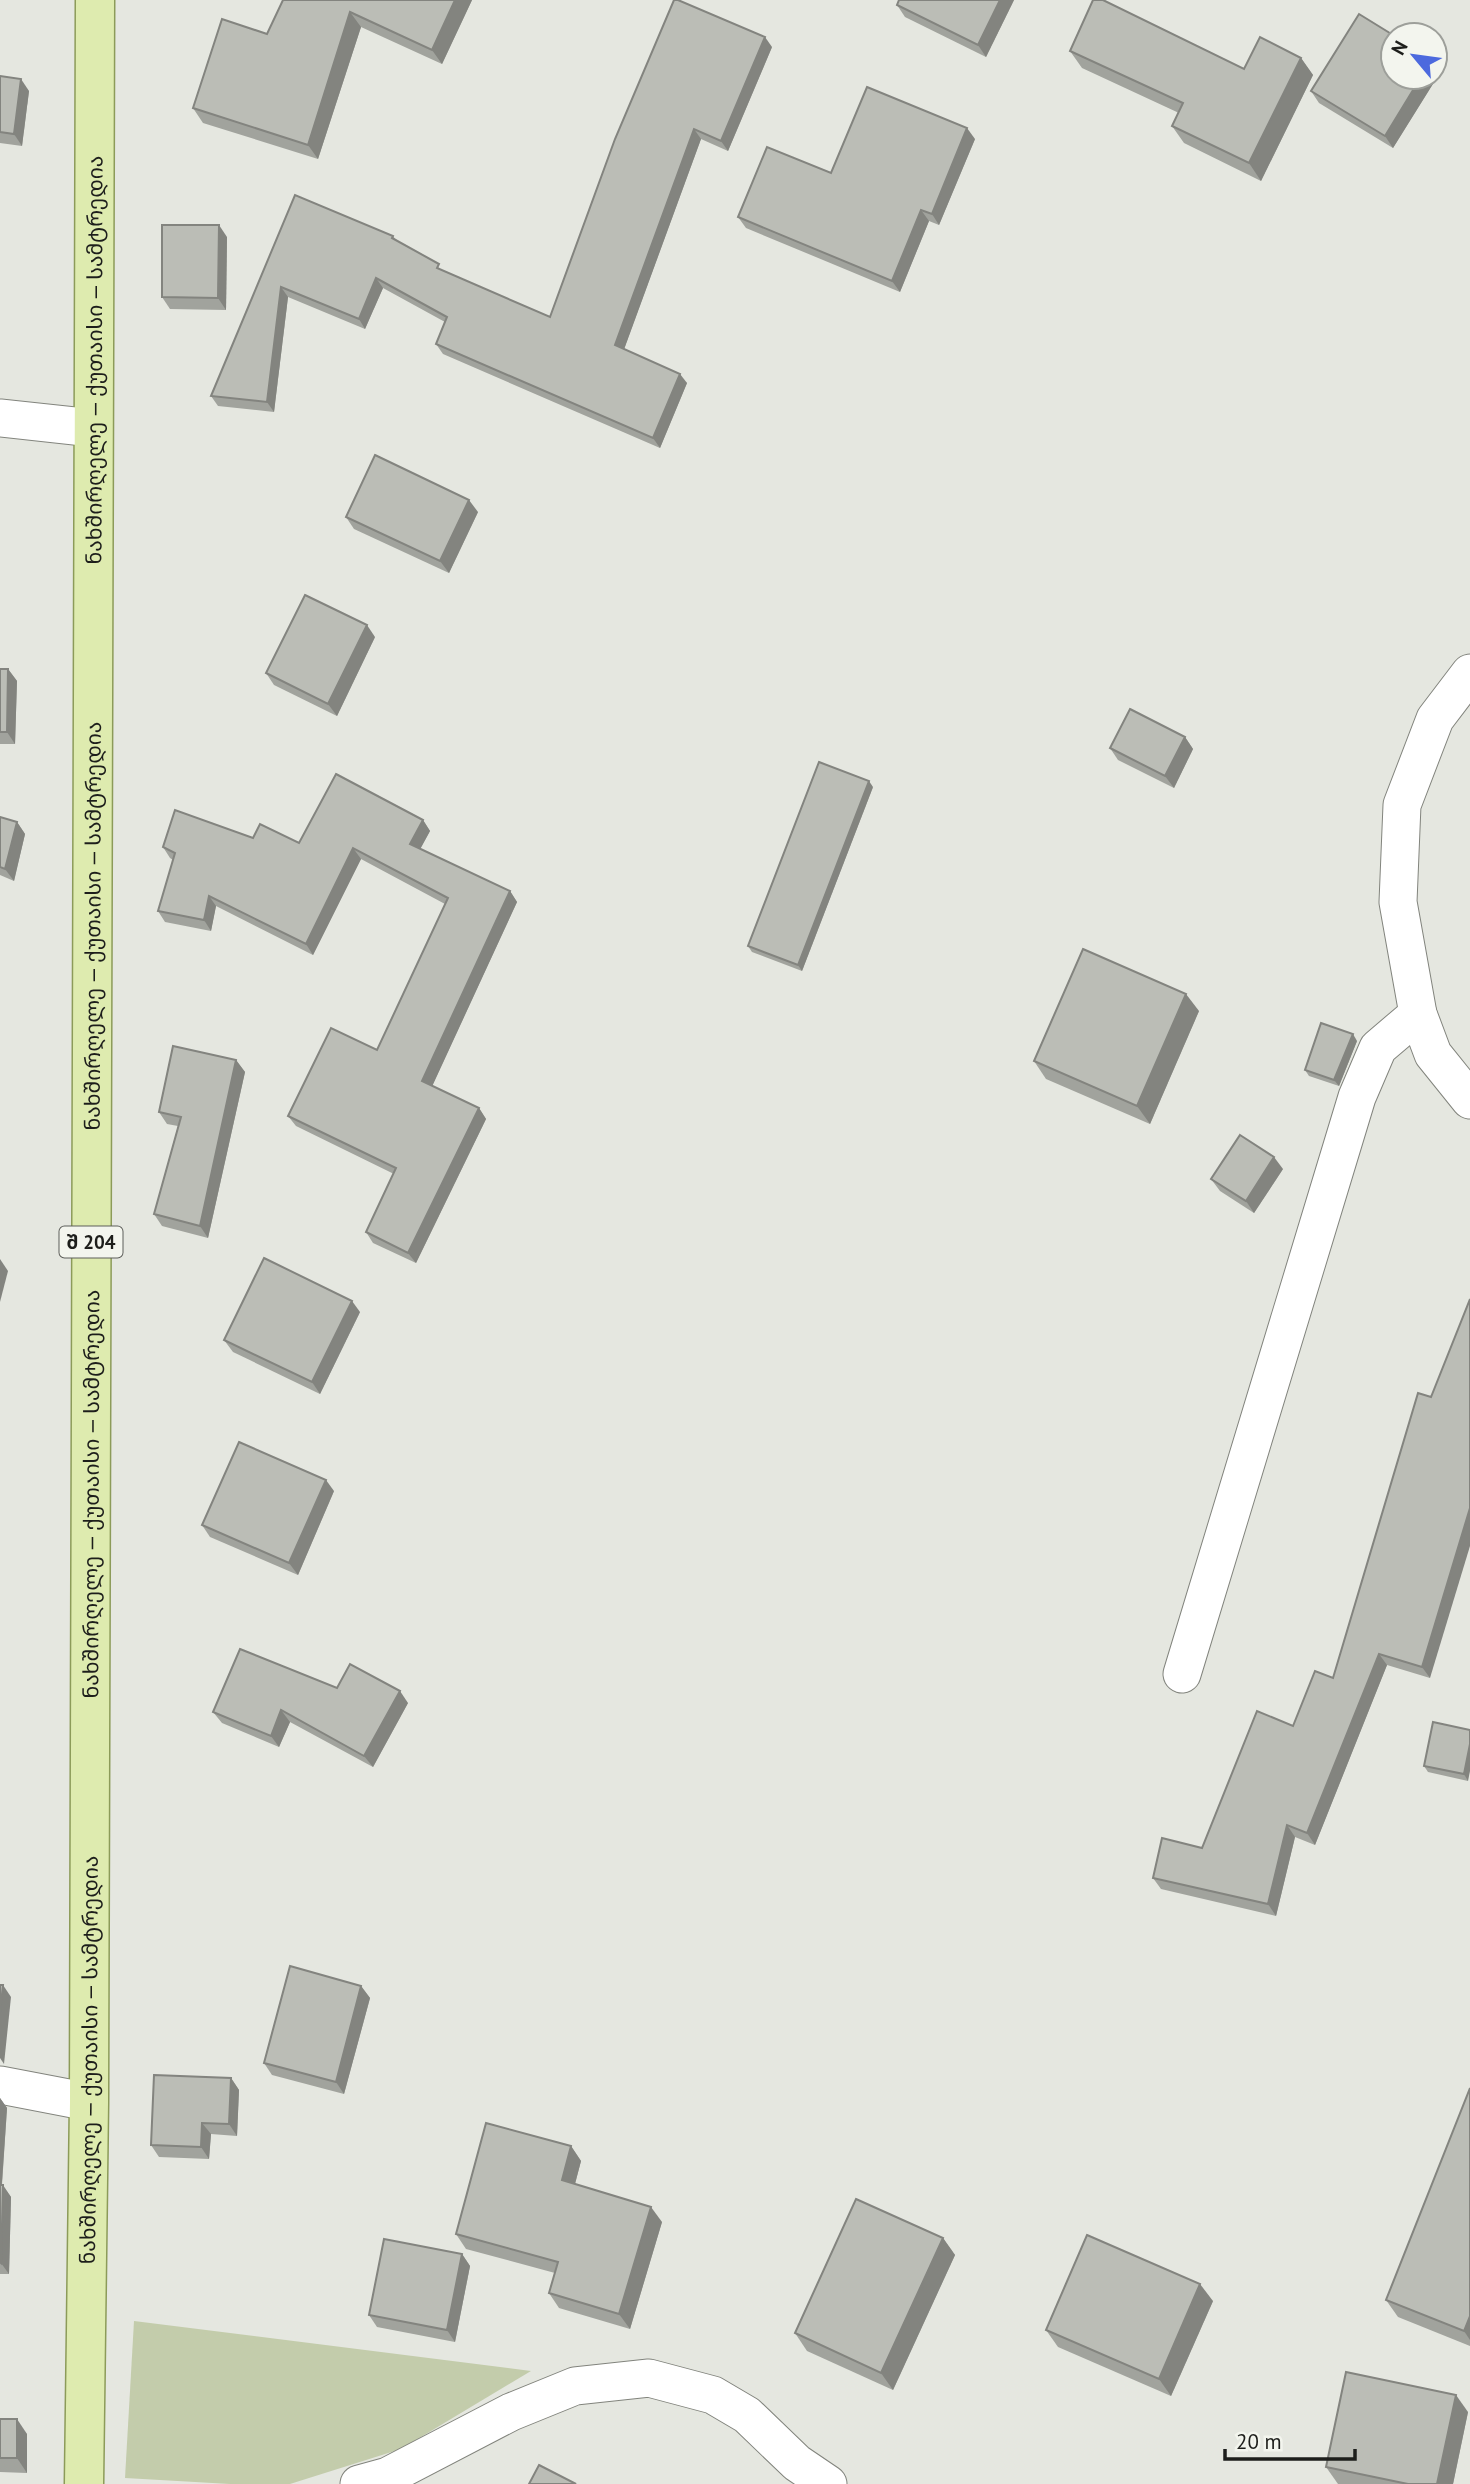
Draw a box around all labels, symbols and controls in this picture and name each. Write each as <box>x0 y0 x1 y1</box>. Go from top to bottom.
north arrow <box>1379 21 1449 91</box>
text: N <box>1386 36 1413 59</box>
street label: ნახშირღელე — ქუთაისი — სამტრედია <box>80 156 108 564</box>
street label: ნახშირღელე — ქუთაისი — სამტრედია <box>78 722 106 1130</box>
road number: შ 204 <box>60 1226 122 1258</box>
street label: ნახშირღელე — ქუთაისი — სამტრედია <box>77 1290 105 1698</box>
street label: ნახშირღელე — ქუთაისი — სამტრედია <box>73 1856 103 2265</box>
scale bar <box>1225 2418 1354 2462</box>
text: 20 m <box>1236 2428 1282 2455</box>

